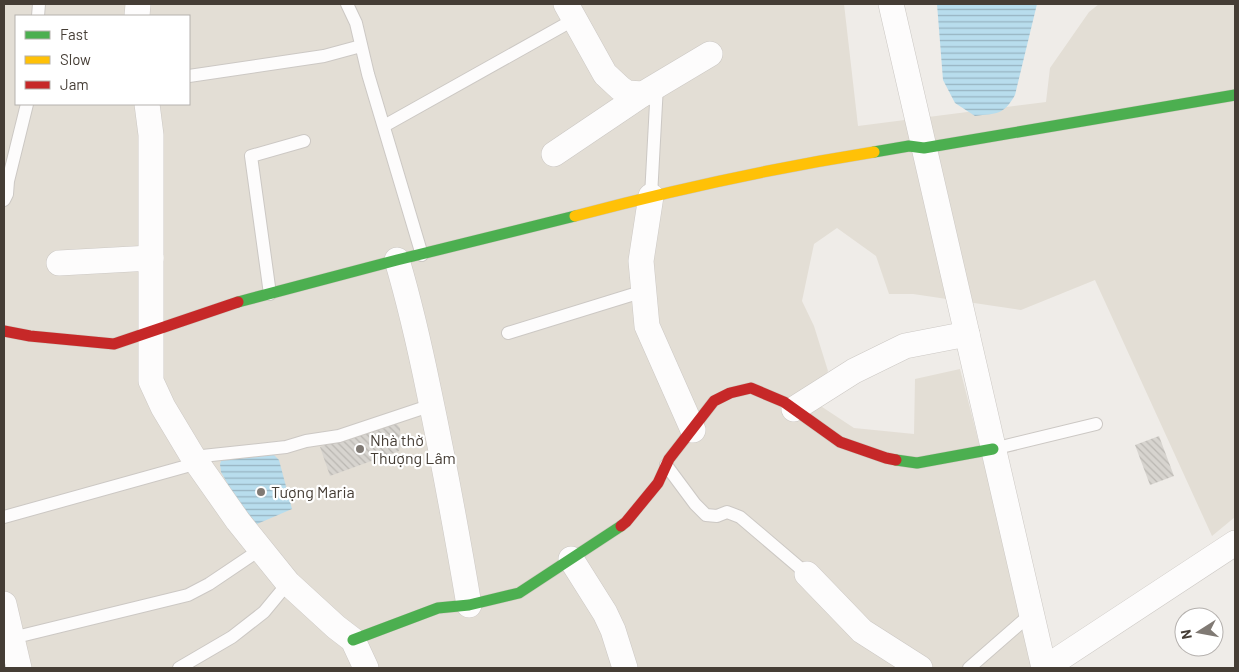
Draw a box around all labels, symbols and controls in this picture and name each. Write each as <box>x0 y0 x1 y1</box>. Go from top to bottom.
legend <box>15 15 190 105</box>
text: Fast <box>60 25 88 43</box>
text: Slow <box>60 50 91 68</box>
text: Jam <box>60 75 89 93</box>
place label: Nhà thờ Thượng Lâm <box>370 430 456 467</box>
marker: Nhà thờ Thượng Lâm <box>354 443 366 455</box>
place label: Tượng Maria <box>271 482 355 501</box>
marker: Tượng Maria <box>255 486 267 498</box>
north arrow <box>1174 607 1224 657</box>
text: N <box>1177 628 1195 641</box>

